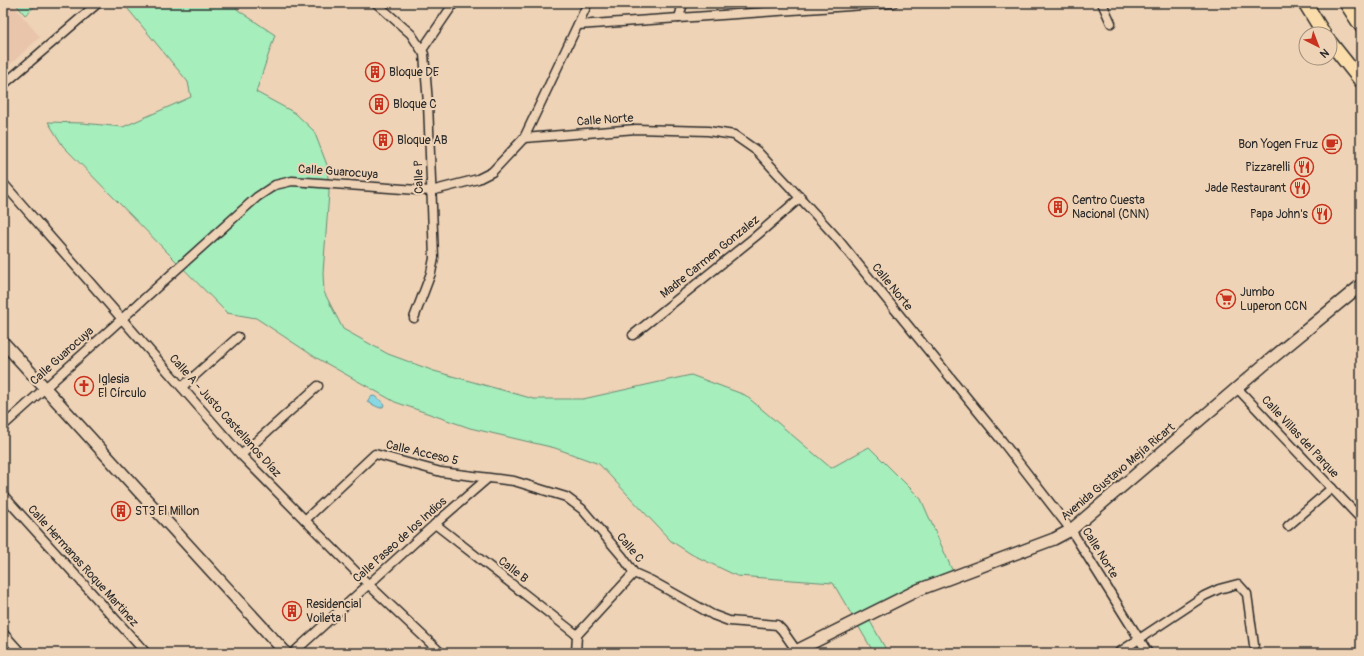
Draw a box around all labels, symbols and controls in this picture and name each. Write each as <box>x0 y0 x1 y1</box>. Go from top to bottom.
north arrow <box>1298 26 1338 66</box>
text: N <box>1317 46 1331 61</box>
building icon: Bloque DE <box>364 61 386 83</box>
place label: Bloque DE <box>389 65 439 80</box>
building icon: Bloque C <box>368 93 390 115</box>
place label: Bloque C <box>393 97 437 112</box>
street label: Calle Norte <box>576 111 634 129</box>
building icon: Bloque AB <box>372 129 394 151</box>
place label: Bloque AB <box>397 133 448 148</box>
cafe icon: Bon Yogen Fruz <box>1321 133 1343 155</box>
place label: Bon Yogen Fruz <box>1238 137 1318 152</box>
restaurant icon: Pizzarelli <box>1293 156 1315 178</box>
street label: Calle P <box>411 159 427 194</box>
place label: Pizzarelli <box>1245 160 1290 175</box>
street label: Calle Guarocuya <box>298 162 379 182</box>
restaurant icon: Jade Restaurant <box>1289 177 1311 199</box>
place label: Jade Restaurant <box>1205 181 1286 196</box>
place label: Centro Cuesta Nacional (CNN) <box>1072 193 1150 222</box>
building icon: Centro Cuesta Nacional (CNN) <box>1047 196 1069 218</box>
restaurant icon: Papa John's <box>1311 203 1333 225</box>
place label: Papa John's <box>1250 207 1309 222</box>
street label: Madre Carmen Gonzalez <box>657 212 763 302</box>
street label: Calle Norte <box>868 260 916 314</box>
place label: Jumbo Luperon CCN <box>1240 285 1307 314</box>
supermarket icon: Jumbo Luperon CCN <box>1215 288 1237 310</box>
street label: Calle Guarocuya <box>27 323 97 388</box>
street label: Calle A - Justo Castellanos Díaz <box>166 351 284 481</box>
place label: Iglesia El Círculo <box>98 372 147 401</box>
church icon: Iglesia El Círculo <box>73 375 95 397</box>
street label: Calle Villas del Parque <box>1258 393 1342 481</box>
street label: Avenida Gustavo Mejía Ricart <box>1058 420 1178 524</box>
street label: Calle Acceso 5 <box>384 437 460 469</box>
street label: Calle Paseo de los Indios <box>350 494 450 586</box>
building icon: ST3 El Millon <box>110 500 132 522</box>
street label: Calle Hermanas Roque Martinez <box>24 502 142 630</box>
place label: ST3 El Millon <box>135 504 199 519</box>
street label: Calle Norte <box>1079 525 1121 581</box>
street label: Calle C <box>613 530 647 566</box>
street label: Calle B <box>495 554 531 587</box>
place label: Residencial Voileta I <box>306 597 362 626</box>
building icon: Residencial Voileta I <box>281 600 303 622</box>

